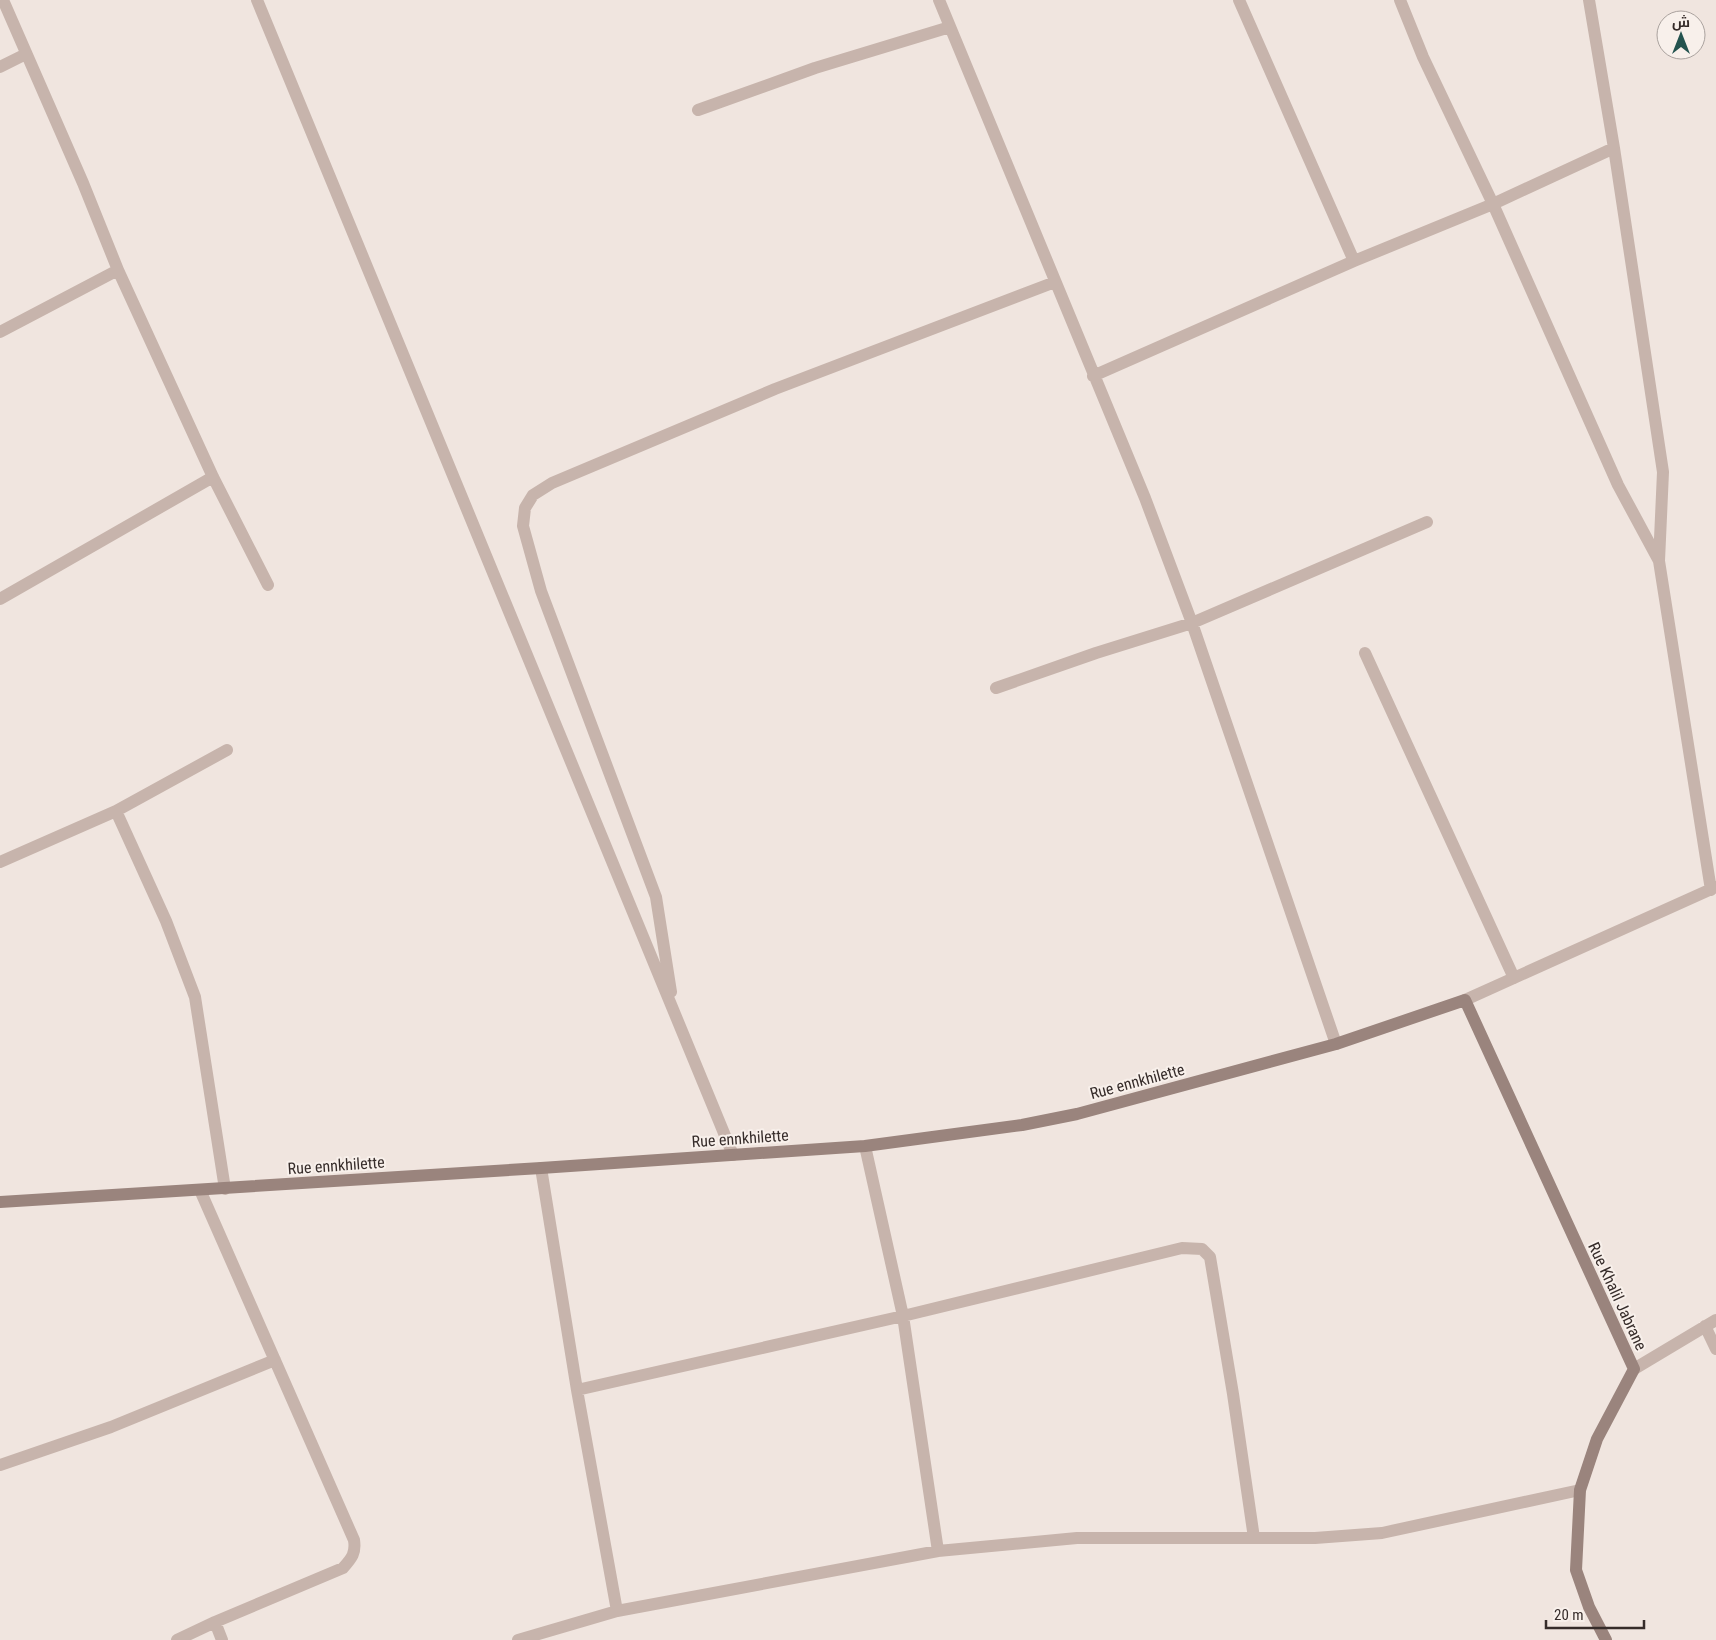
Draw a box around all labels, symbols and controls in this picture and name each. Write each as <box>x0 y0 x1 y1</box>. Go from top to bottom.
north arrow <box>1656 10 1706 60</box>
text: ش <box>1672 14 1690 31</box>
street label: Rue ennkhilette <box>1088 1060 1187 1103</box>
street label: Rue ennkhilette <box>691 1126 789 1151</box>
street label: Rue ennkhilette <box>287 1153 385 1178</box>
street label: Rue Khalil Jabrane <box>1584 1239 1651 1353</box>
scale bar <box>1546 1598 1644 1630</box>
text: 20 m <box>1554 1606 1584 1624</box>

